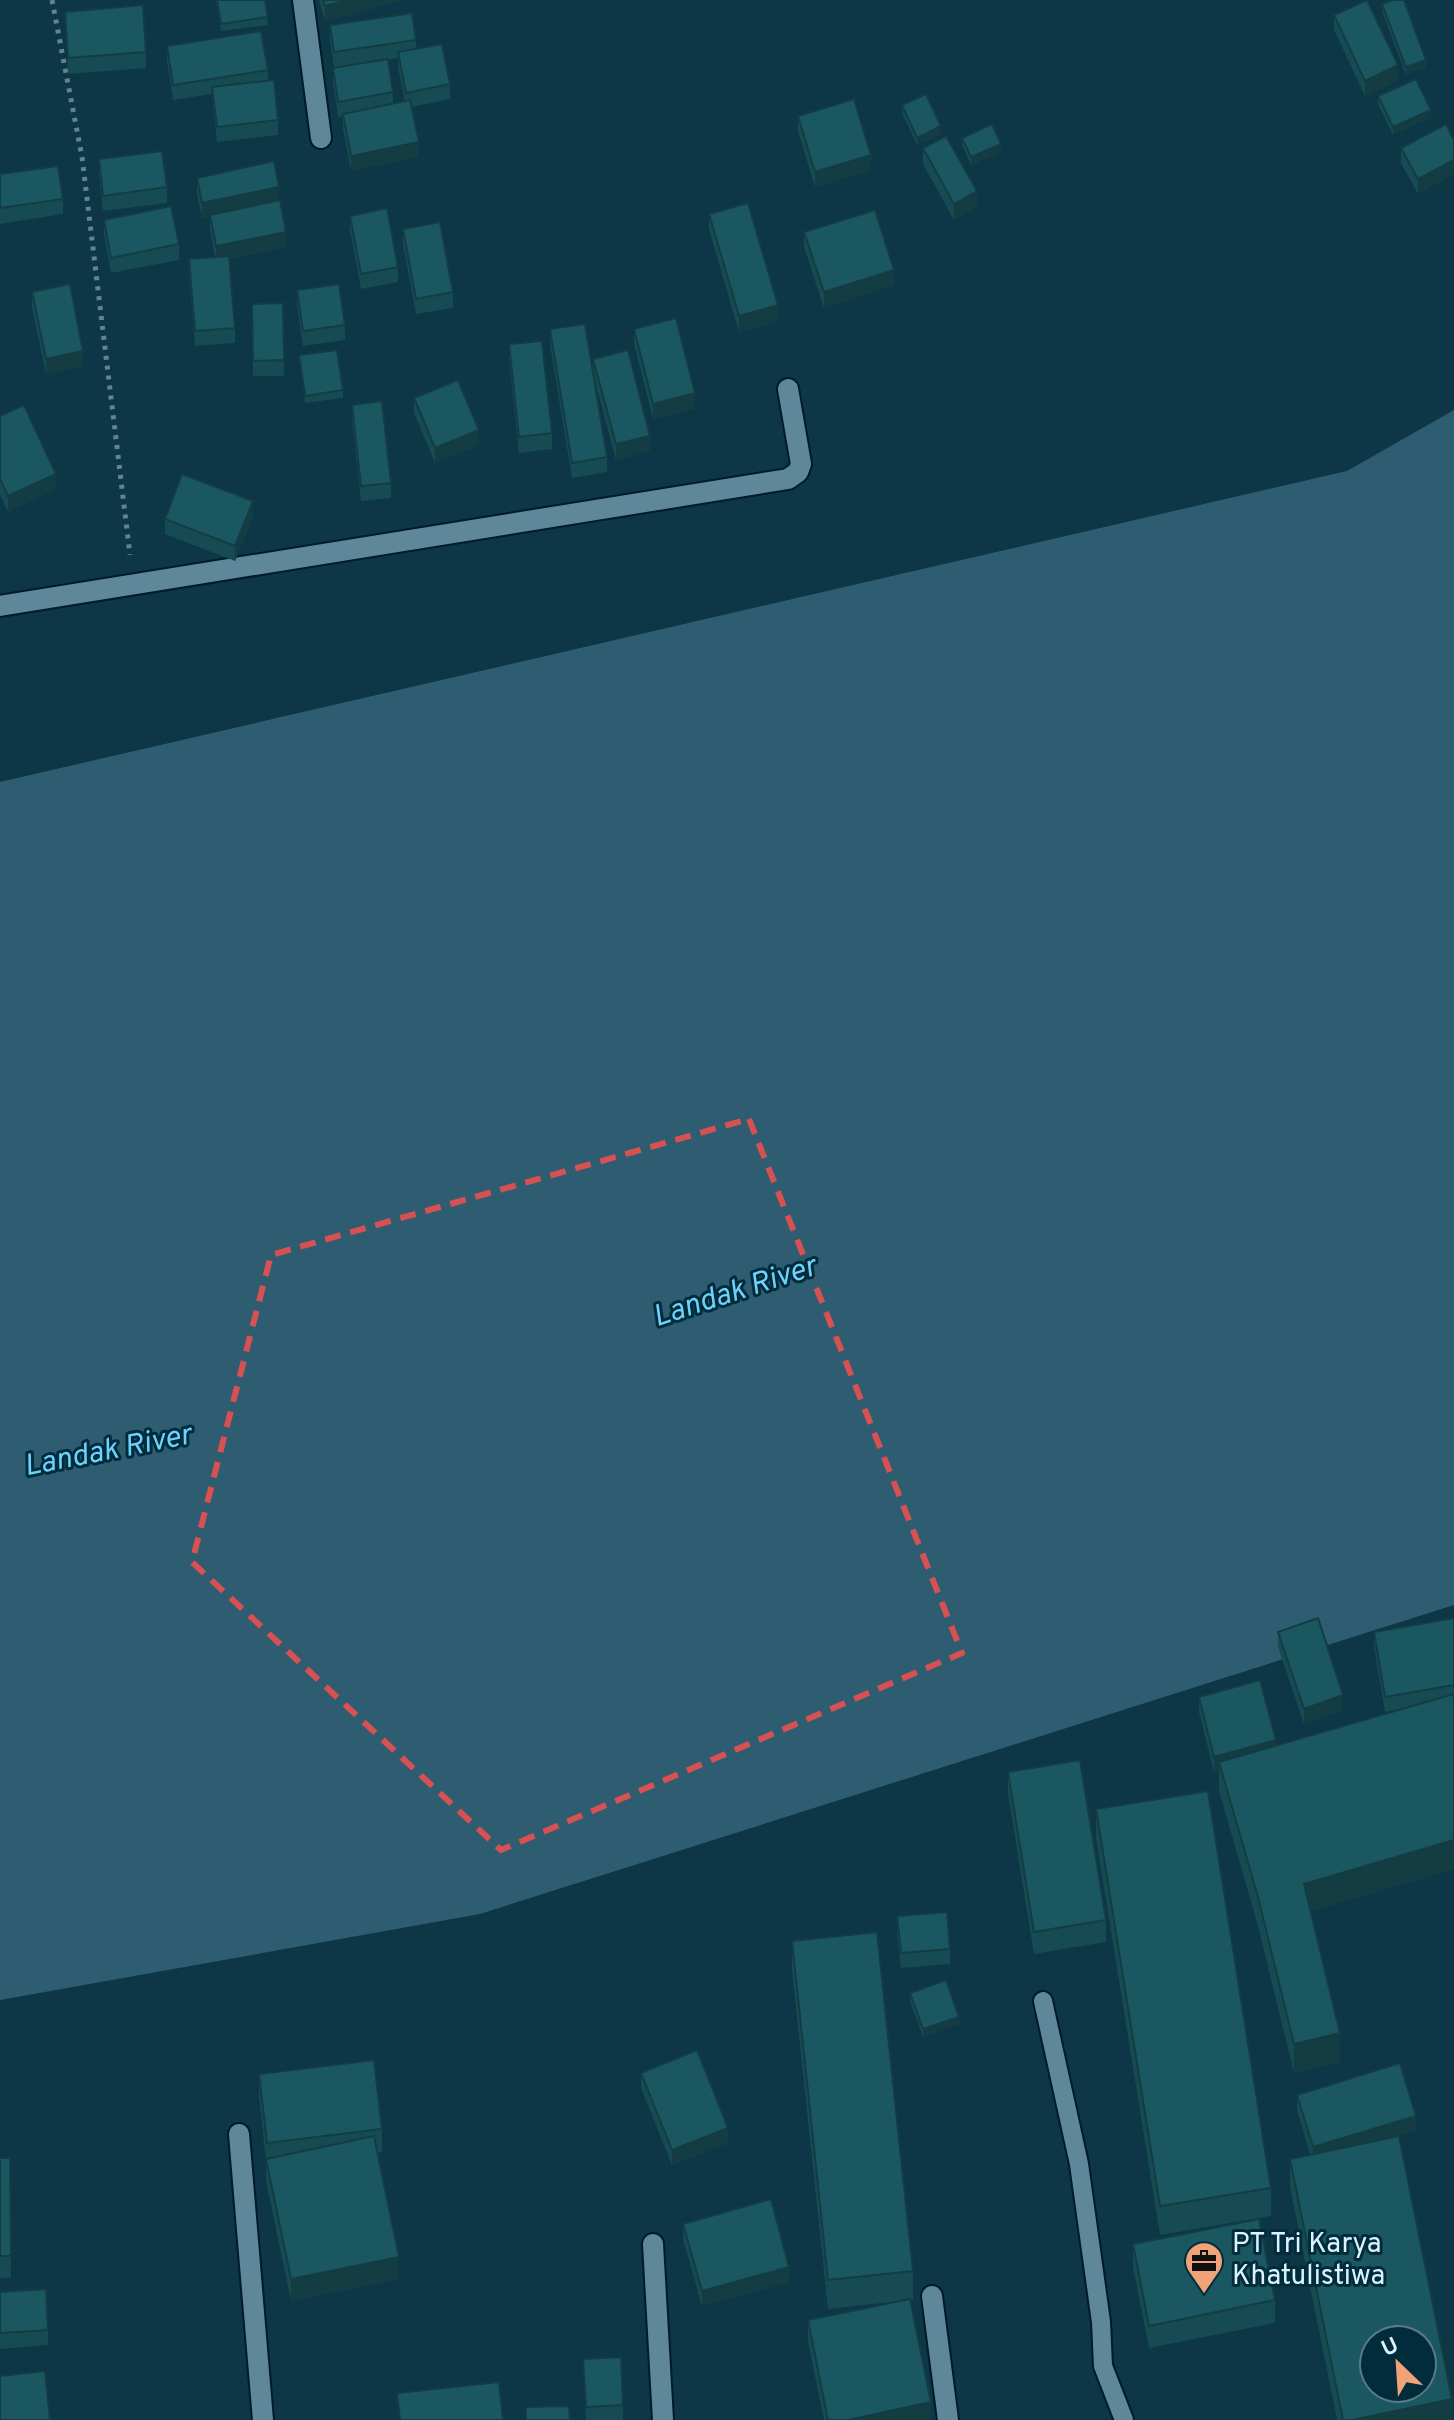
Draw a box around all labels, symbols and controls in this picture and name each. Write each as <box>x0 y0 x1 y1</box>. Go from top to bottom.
water label: Landak River <box>648 1248 824 1337</box>
water label: Landak River <box>21 1417 197 1486</box>
place label: PT Tri Karya Khatulistiwa <box>1232 2227 1385 2295</box>
office icon: PT Tri Karya Khatulistiwa <box>1183 2240 1225 2295</box>
north arrow <box>1358 2324 1438 2404</box>
text: U <box>1378 2333 1403 2364</box>

